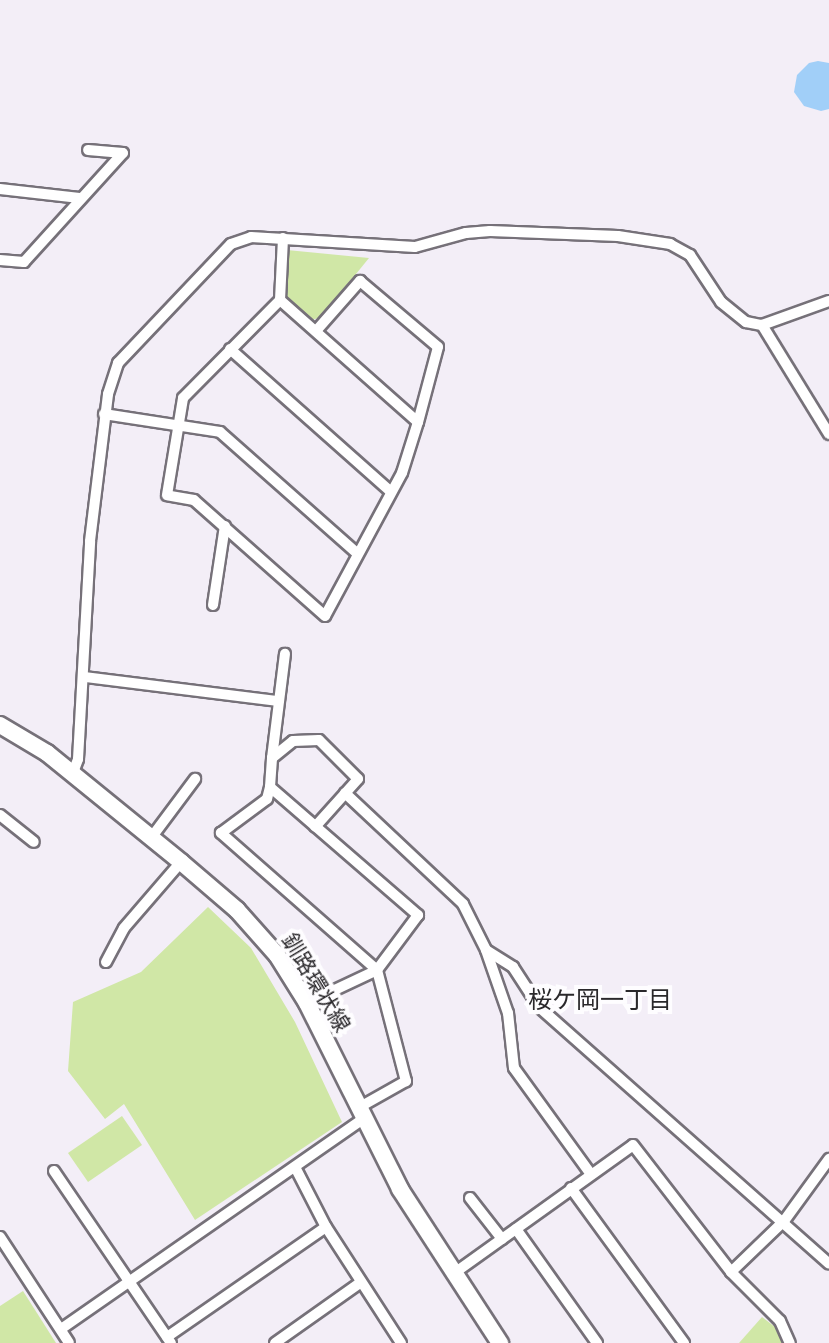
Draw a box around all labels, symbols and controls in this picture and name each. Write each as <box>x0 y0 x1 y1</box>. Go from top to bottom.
street label: 釧路環状線 <box>275 929 355 1037</box>
district label: 桜ケ岡一丁目 <box>528 987 672 1015</box>

